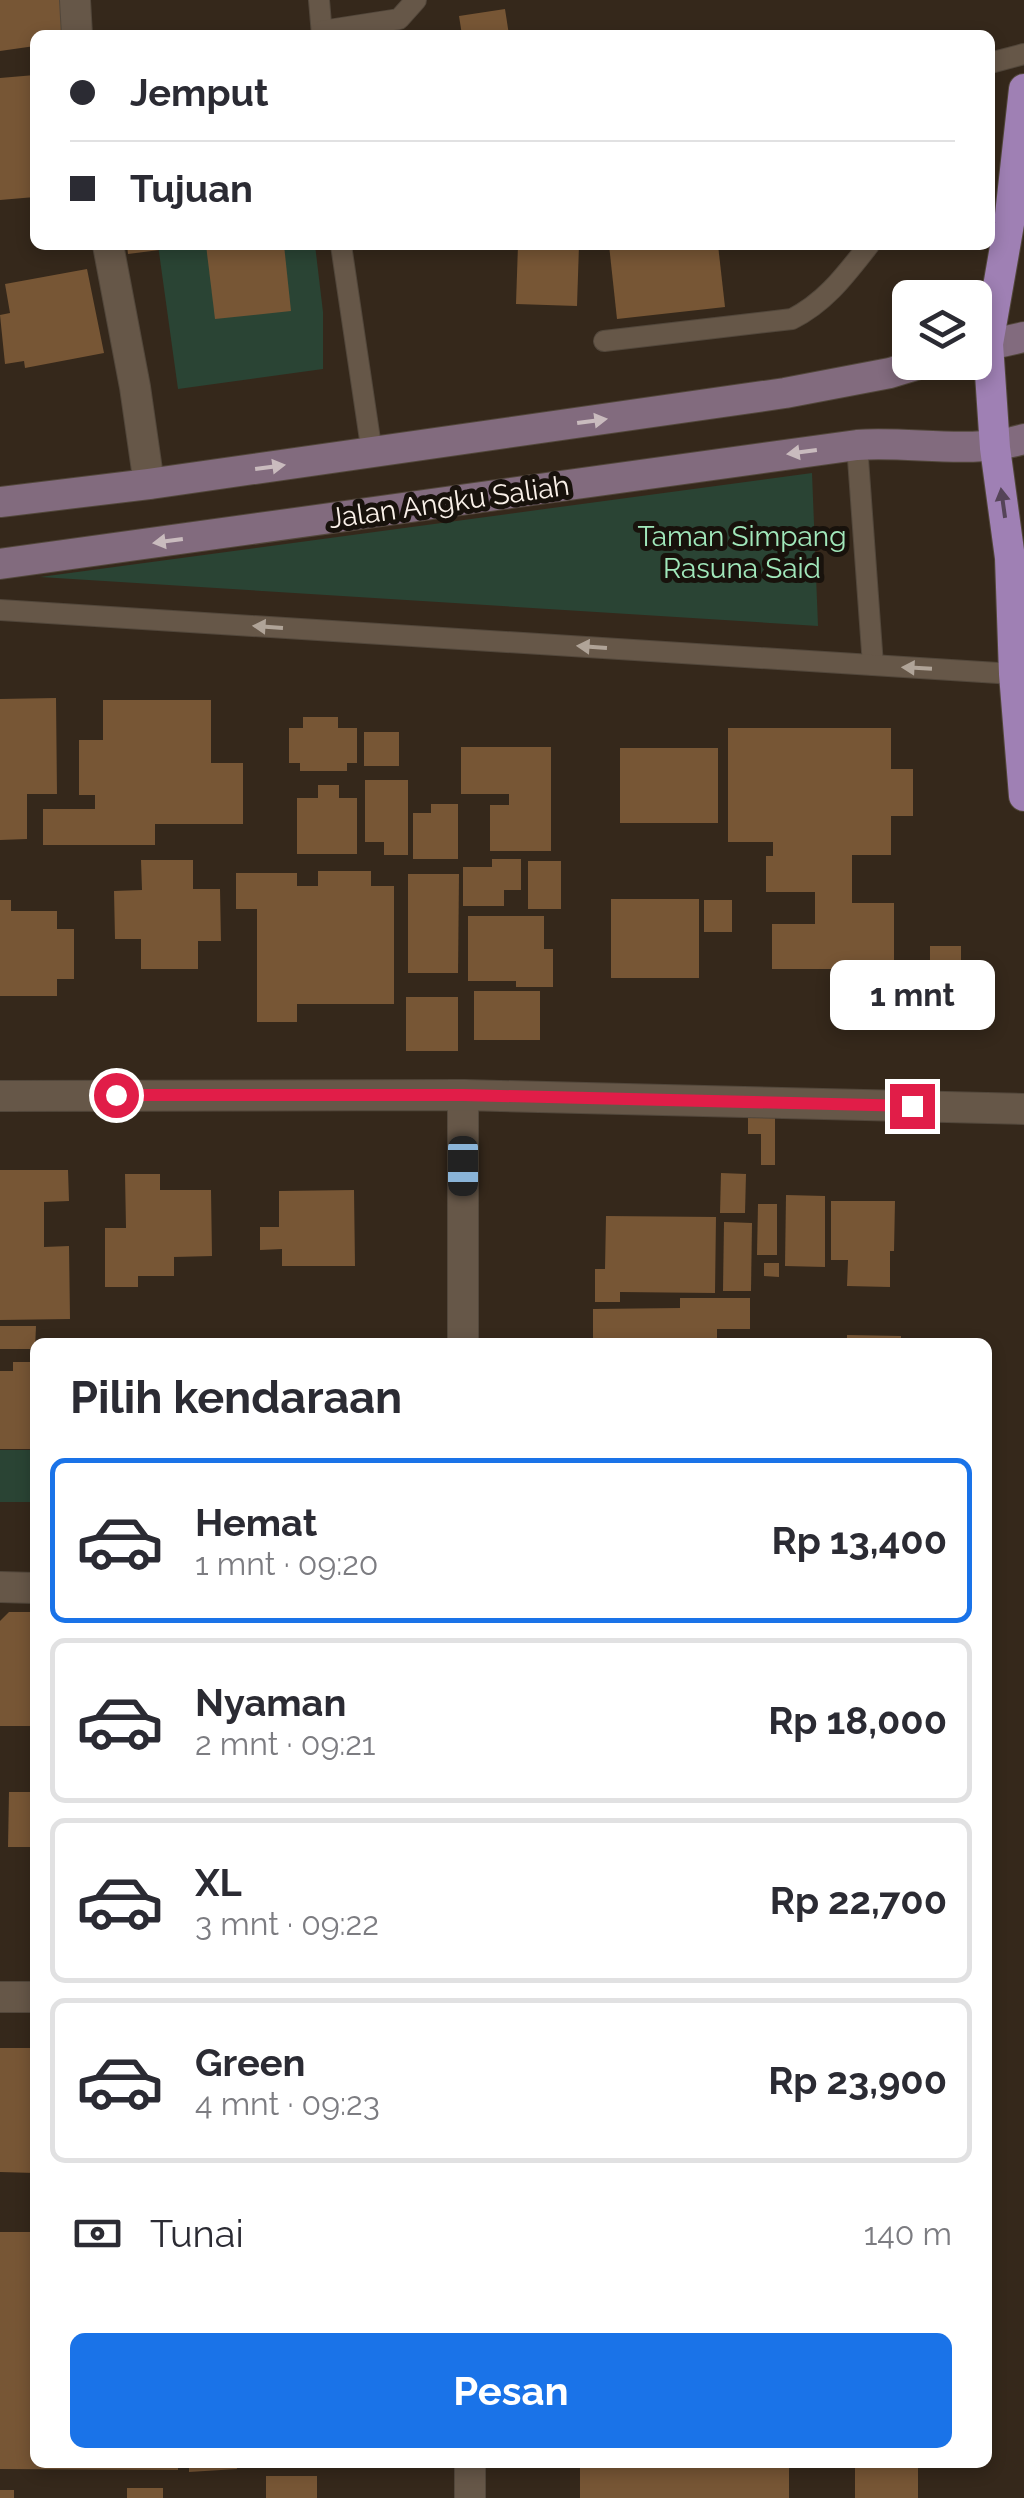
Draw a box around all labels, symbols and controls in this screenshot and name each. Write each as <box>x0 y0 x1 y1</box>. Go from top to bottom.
text: Jemput <box>130 70 269 115</box>
text: Tujuan <box>130 166 253 211</box>
map controls <box>892 280 992 380</box>
button: layers <box>892 280 992 380</box>
one-way arrow <box>577 412 608 428</box>
one-way arrow <box>786 445 817 461</box>
one-way arrow <box>255 458 287 474</box>
street label: Jalan Angku Saliah <box>327 469 571 535</box>
one-way arrow <box>994 486 1010 518</box>
park label: Taman Simpang Rasuna Said <box>638 520 846 585</box>
one-way arrow <box>152 534 183 550</box>
one-way arrow <box>252 619 283 635</box>
one-way arrow <box>576 639 608 655</box>
one-way arrow <box>900 660 932 676</box>
callout: 1 mnt <box>830 961 994 1031</box>
text: 1 mnt <box>870 976 955 1013</box>
route start <box>94 1073 139 1118</box>
route end <box>890 1084 935 1129</box>
car <box>448 1136 478 1196</box>
text: Pilih kendaraan <box>70 1371 402 1424</box>
icon: car <box>75 1496 165 1586</box>
text: Hemat <box>195 1500 317 1545</box>
text: Rp 13,400 <box>772 1518 947 1563</box>
text: 1 mnt · 09:20 <box>195 1545 378 1582</box>
icon: car <box>75 1676 165 1766</box>
text: Nyaman <box>195 1680 346 1725</box>
text: Rp 18,000 <box>768 1698 947 1743</box>
text: 2 mnt · 09:21 <box>195 1725 376 1762</box>
icon: car <box>75 1856 165 1946</box>
text: XL <box>195 1860 242 1905</box>
text: Rp 22,700 <box>770 1878 947 1923</box>
text: 3 mnt · 09:22 <box>195 1905 379 1942</box>
icon: car <box>75 2036 165 2126</box>
text: Green <box>195 2040 305 2085</box>
text: Rp 23,900 <box>768 2058 947 2103</box>
text: 4 mnt · 09:23 <box>195 2085 380 2122</box>
icon: cash <box>70 2206 125 2261</box>
text: Tunai <box>150 2211 244 2256</box>
text: 140 m <box>864 2215 952 2252</box>
button: Pesan <box>70 2333 952 2448</box>

